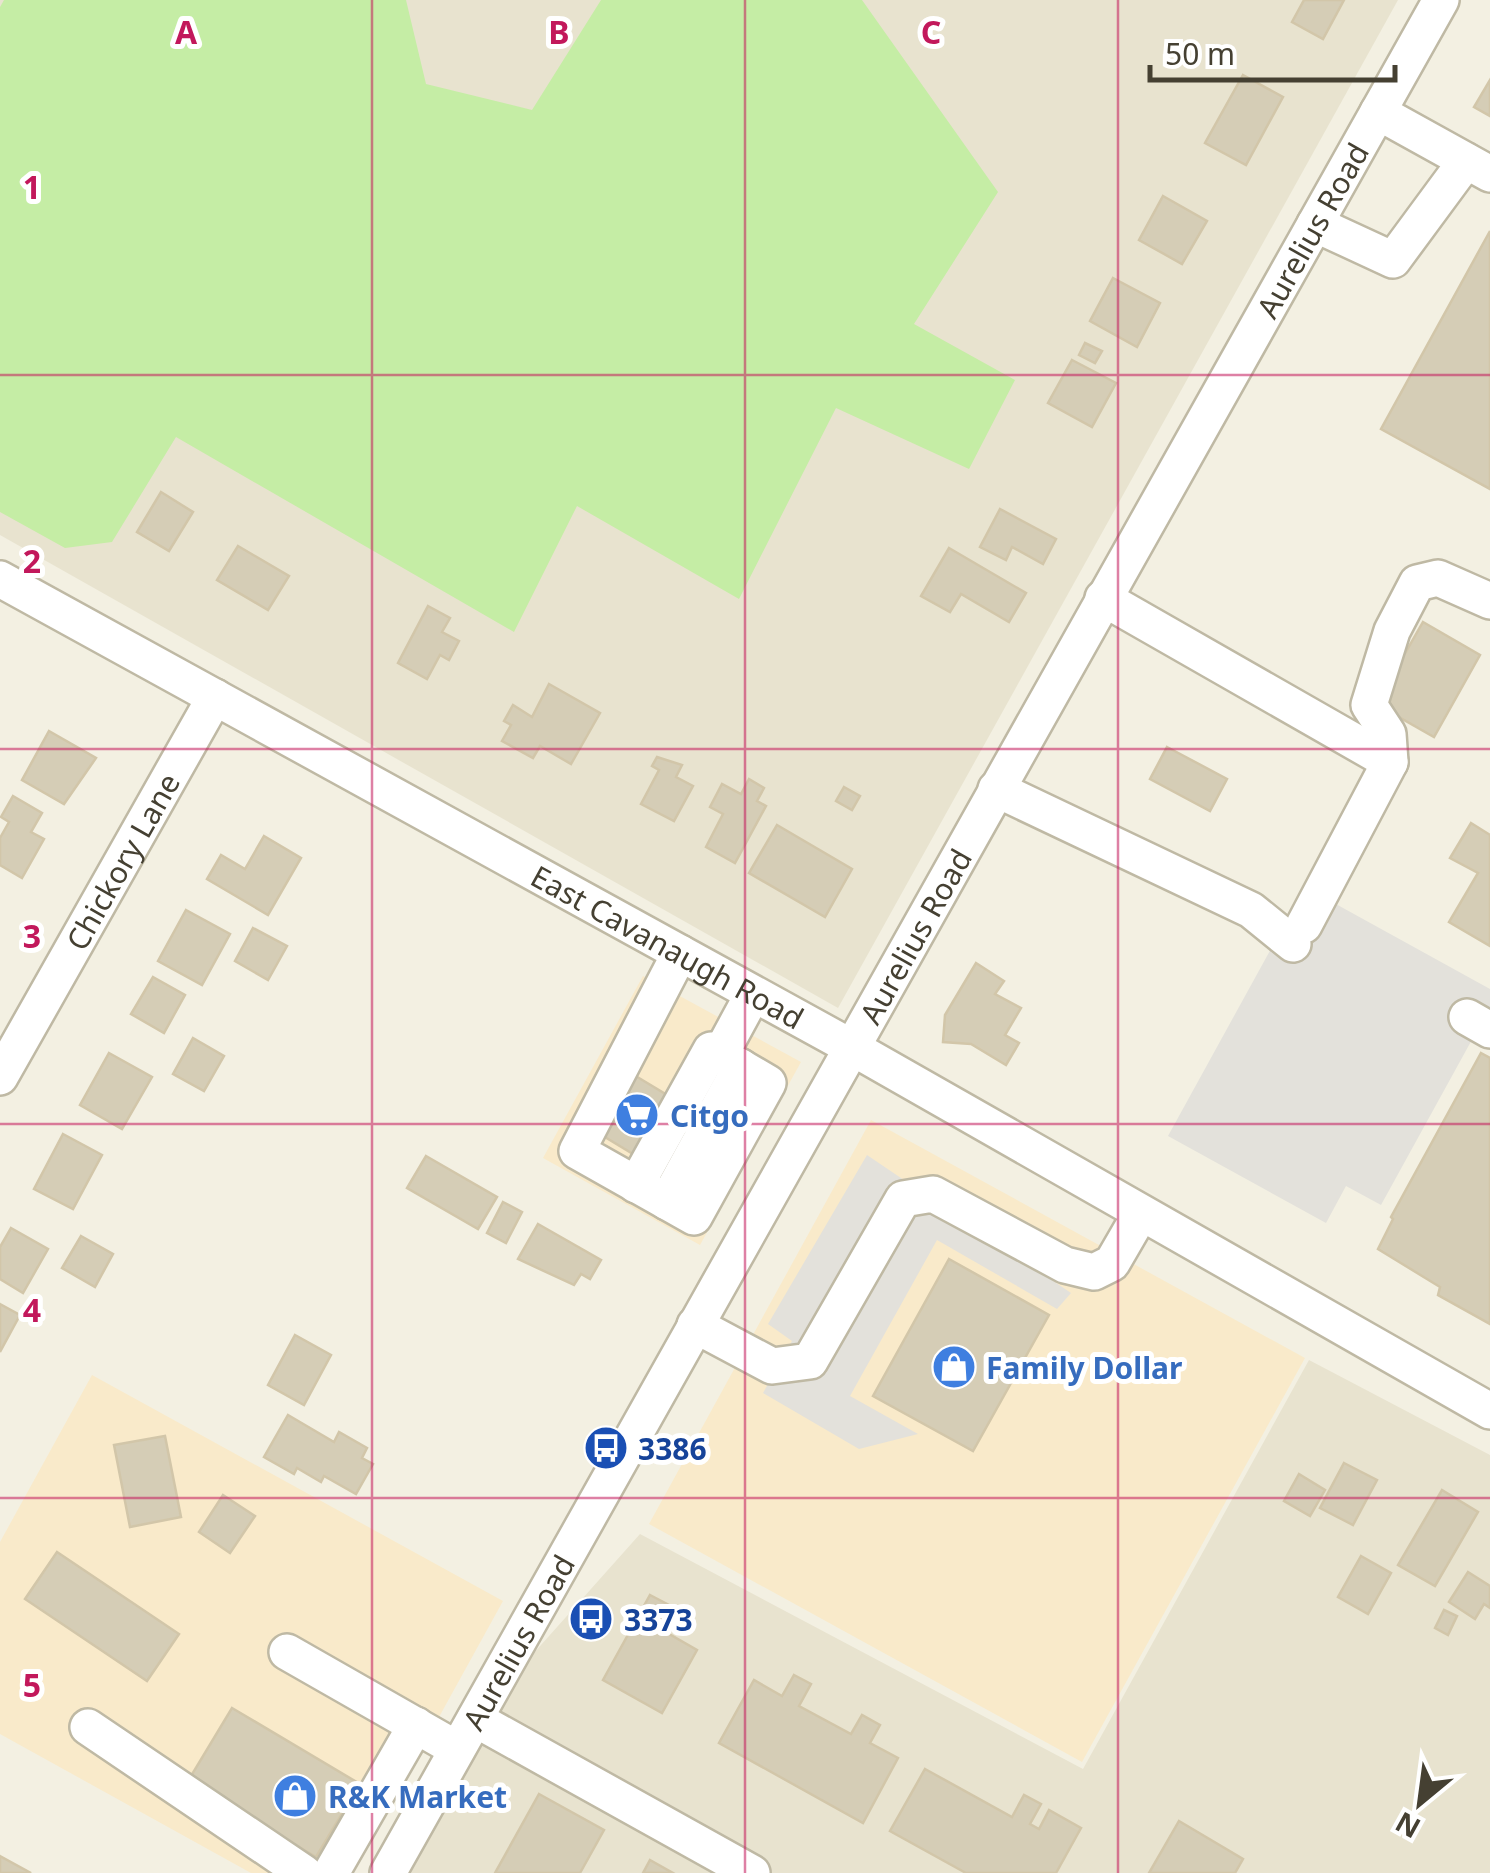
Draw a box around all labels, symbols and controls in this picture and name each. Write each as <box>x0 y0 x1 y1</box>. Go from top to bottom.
text: A <box>175 10 198 53</box>
text: B <box>548 10 570 53</box>
text: C <box>921 10 941 53</box>
scale bar <box>1150 20 1395 82</box>
text: 50 m <box>1165 33 1235 74</box>
street label: Aurelius Road <box>1246 135 1377 325</box>
text: 1 <box>23 165 41 208</box>
text: 2 <box>23 539 41 582</box>
street label: Chickory Lane <box>56 765 189 957</box>
street label: Aurelius Road <box>849 841 980 1031</box>
street label: East Cavanaugh Road <box>524 855 811 1038</box>
text: 3 <box>23 914 41 957</box>
supermarket icon: Citgo <box>614 1092 660 1138</box>
place label: Citgo <box>670 1095 749 1136</box>
text: 4 <box>23 1288 41 1331</box>
shop icon: Family Dollar <box>931 1344 977 1390</box>
place label: Family Dollar <box>986 1347 1183 1388</box>
bus stop icon: 3386 <box>583 1425 629 1471</box>
place label: 3386 <box>638 1428 707 1469</box>
street label: Aurelius Road <box>452 1547 583 1737</box>
bus stop icon: 3373 <box>568 1596 614 1642</box>
place label: 3373 <box>624 1599 693 1640</box>
text: 5 <box>23 1663 41 1706</box>
north arrow <box>1370 1753 1470 1853</box>
shop icon: R&K Market <box>272 1773 318 1819</box>
place label: R&K Market <box>328 1776 507 1817</box>
text: N <box>1388 1804 1427 1848</box>

